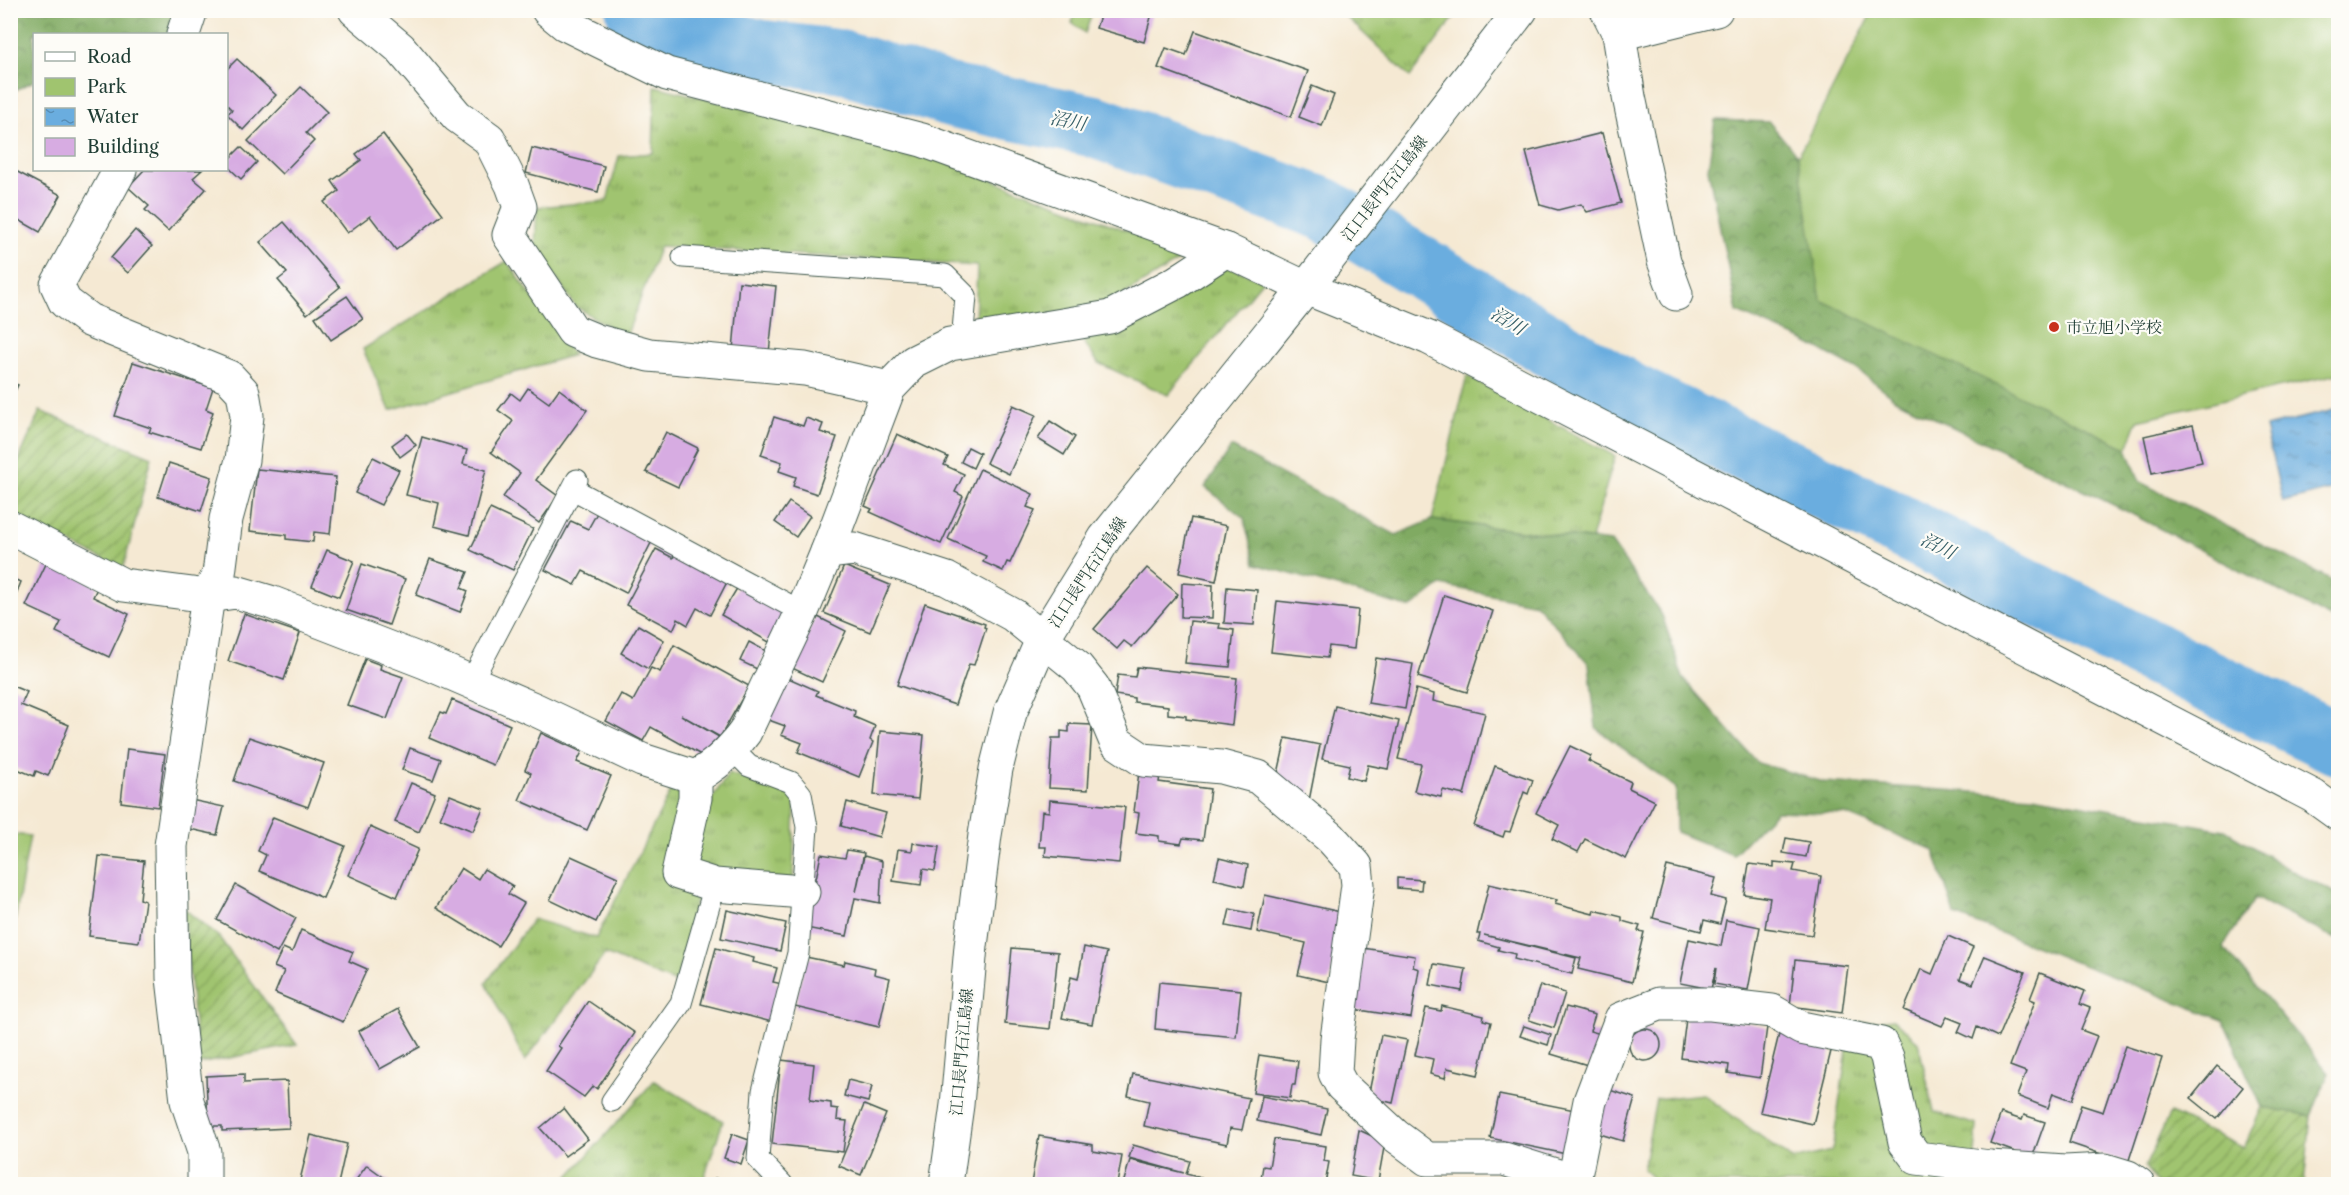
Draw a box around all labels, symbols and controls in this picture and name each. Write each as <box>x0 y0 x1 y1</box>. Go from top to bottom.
legend <box>33 33 228 171</box>
text: Road <box>87 46 132 68</box>
text: Park <box>87 76 128 98</box>
text: Water <box>86 106 139 128</box>
water label: 沼川 <box>1048 106 1090 136</box>
street label: 江口長門石江島線 <box>1337 131 1431 245</box>
text: Building <box>87 136 159 158</box>
water label: 沼川 <box>1487 302 1531 341</box>
place label: 市立旭小学校 <box>2066 317 2162 337</box>
marker: 市立旭小学校 <box>2047 320 2061 334</box>
street label: 江口長門石江島線 <box>1044 513 1130 631</box>
water label: 沼川 <box>1917 528 1961 565</box>
street label: 江口長門石江島線 <box>945 987 977 1117</box>

